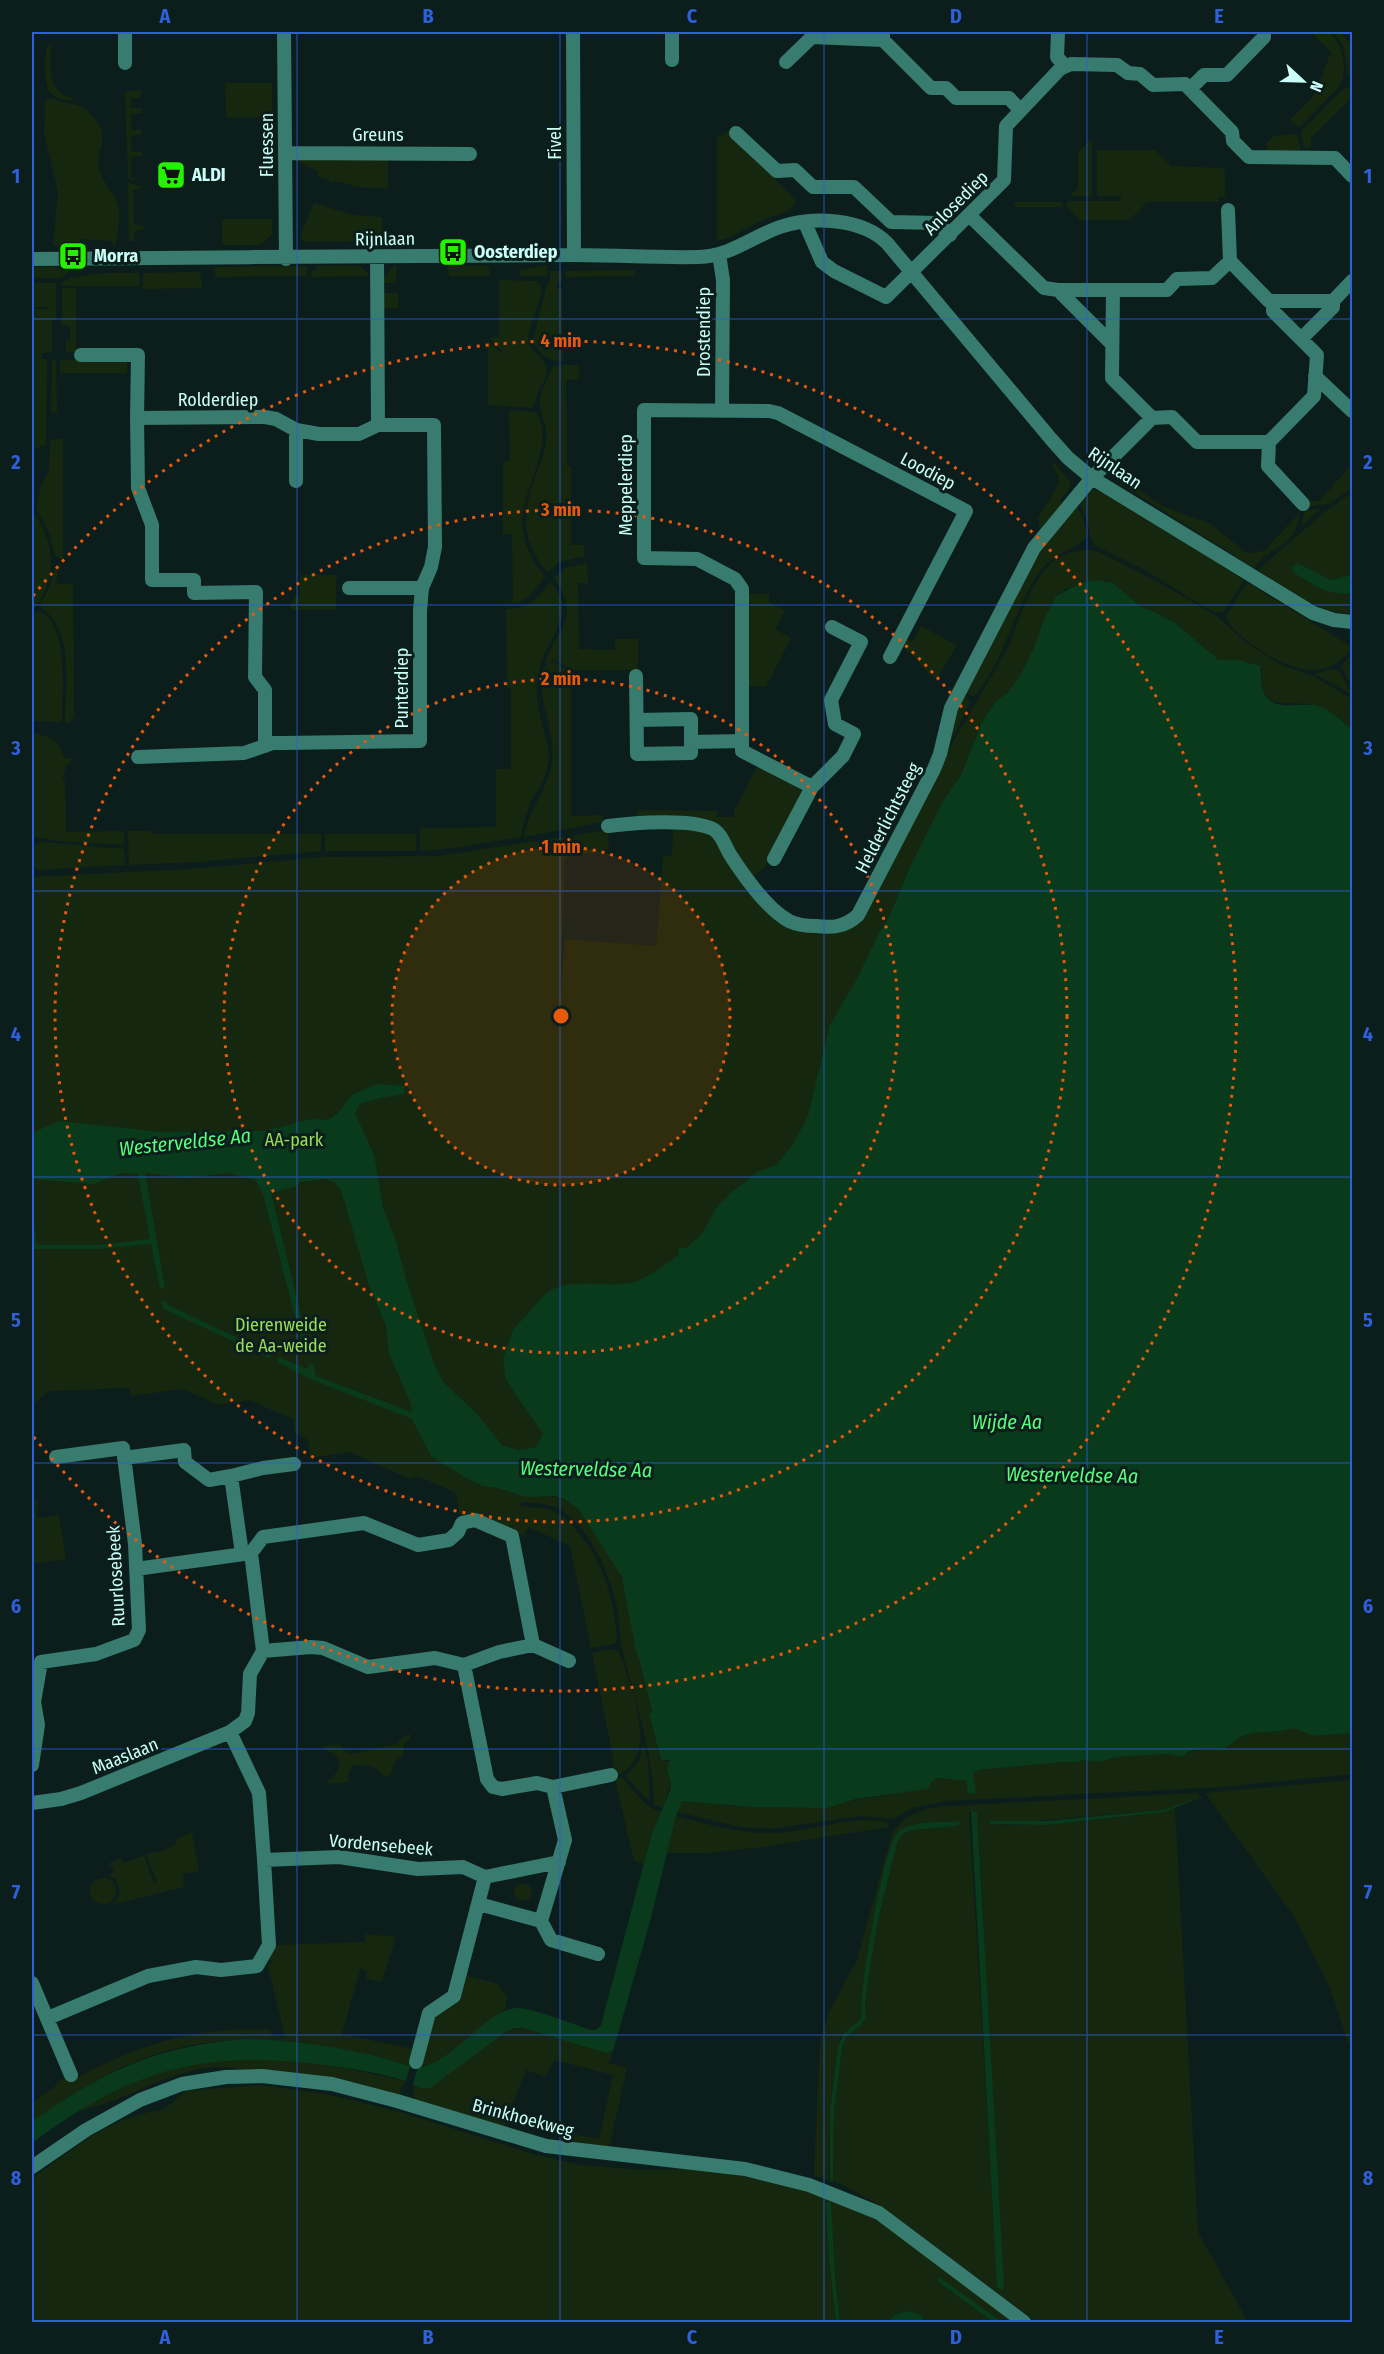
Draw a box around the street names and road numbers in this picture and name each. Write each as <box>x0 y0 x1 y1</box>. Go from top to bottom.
street label: Fluessen <box>256 113 278 177</box>
street label: Greuns <box>352 124 404 146</box>
street label: Fivel <box>544 126 566 160</box>
street label: Anlosediep <box>919 166 993 240</box>
street label: Rijnlaan <box>355 227 415 251</box>
street label: Drostendiep <box>693 287 715 377</box>
street label: Rolderdiep <box>178 389 258 411</box>
street label: Meppelerdiep <box>615 434 637 536</box>
street label: Rijnlaan <box>1084 442 1146 494</box>
street label: Loodiep <box>897 447 959 495</box>
street label: Punterdiep <box>391 648 413 728</box>
street label: Helderlichtsteeg <box>851 759 926 877</box>
street label: Ruurlosebeek <box>102 1524 130 1627</box>
street label: Maaslaan <box>89 1733 161 1779</box>
street label: Vordensebeek <box>328 1829 435 1861</box>
street label: Brinkhoekweg <box>470 2094 577 2142</box>

